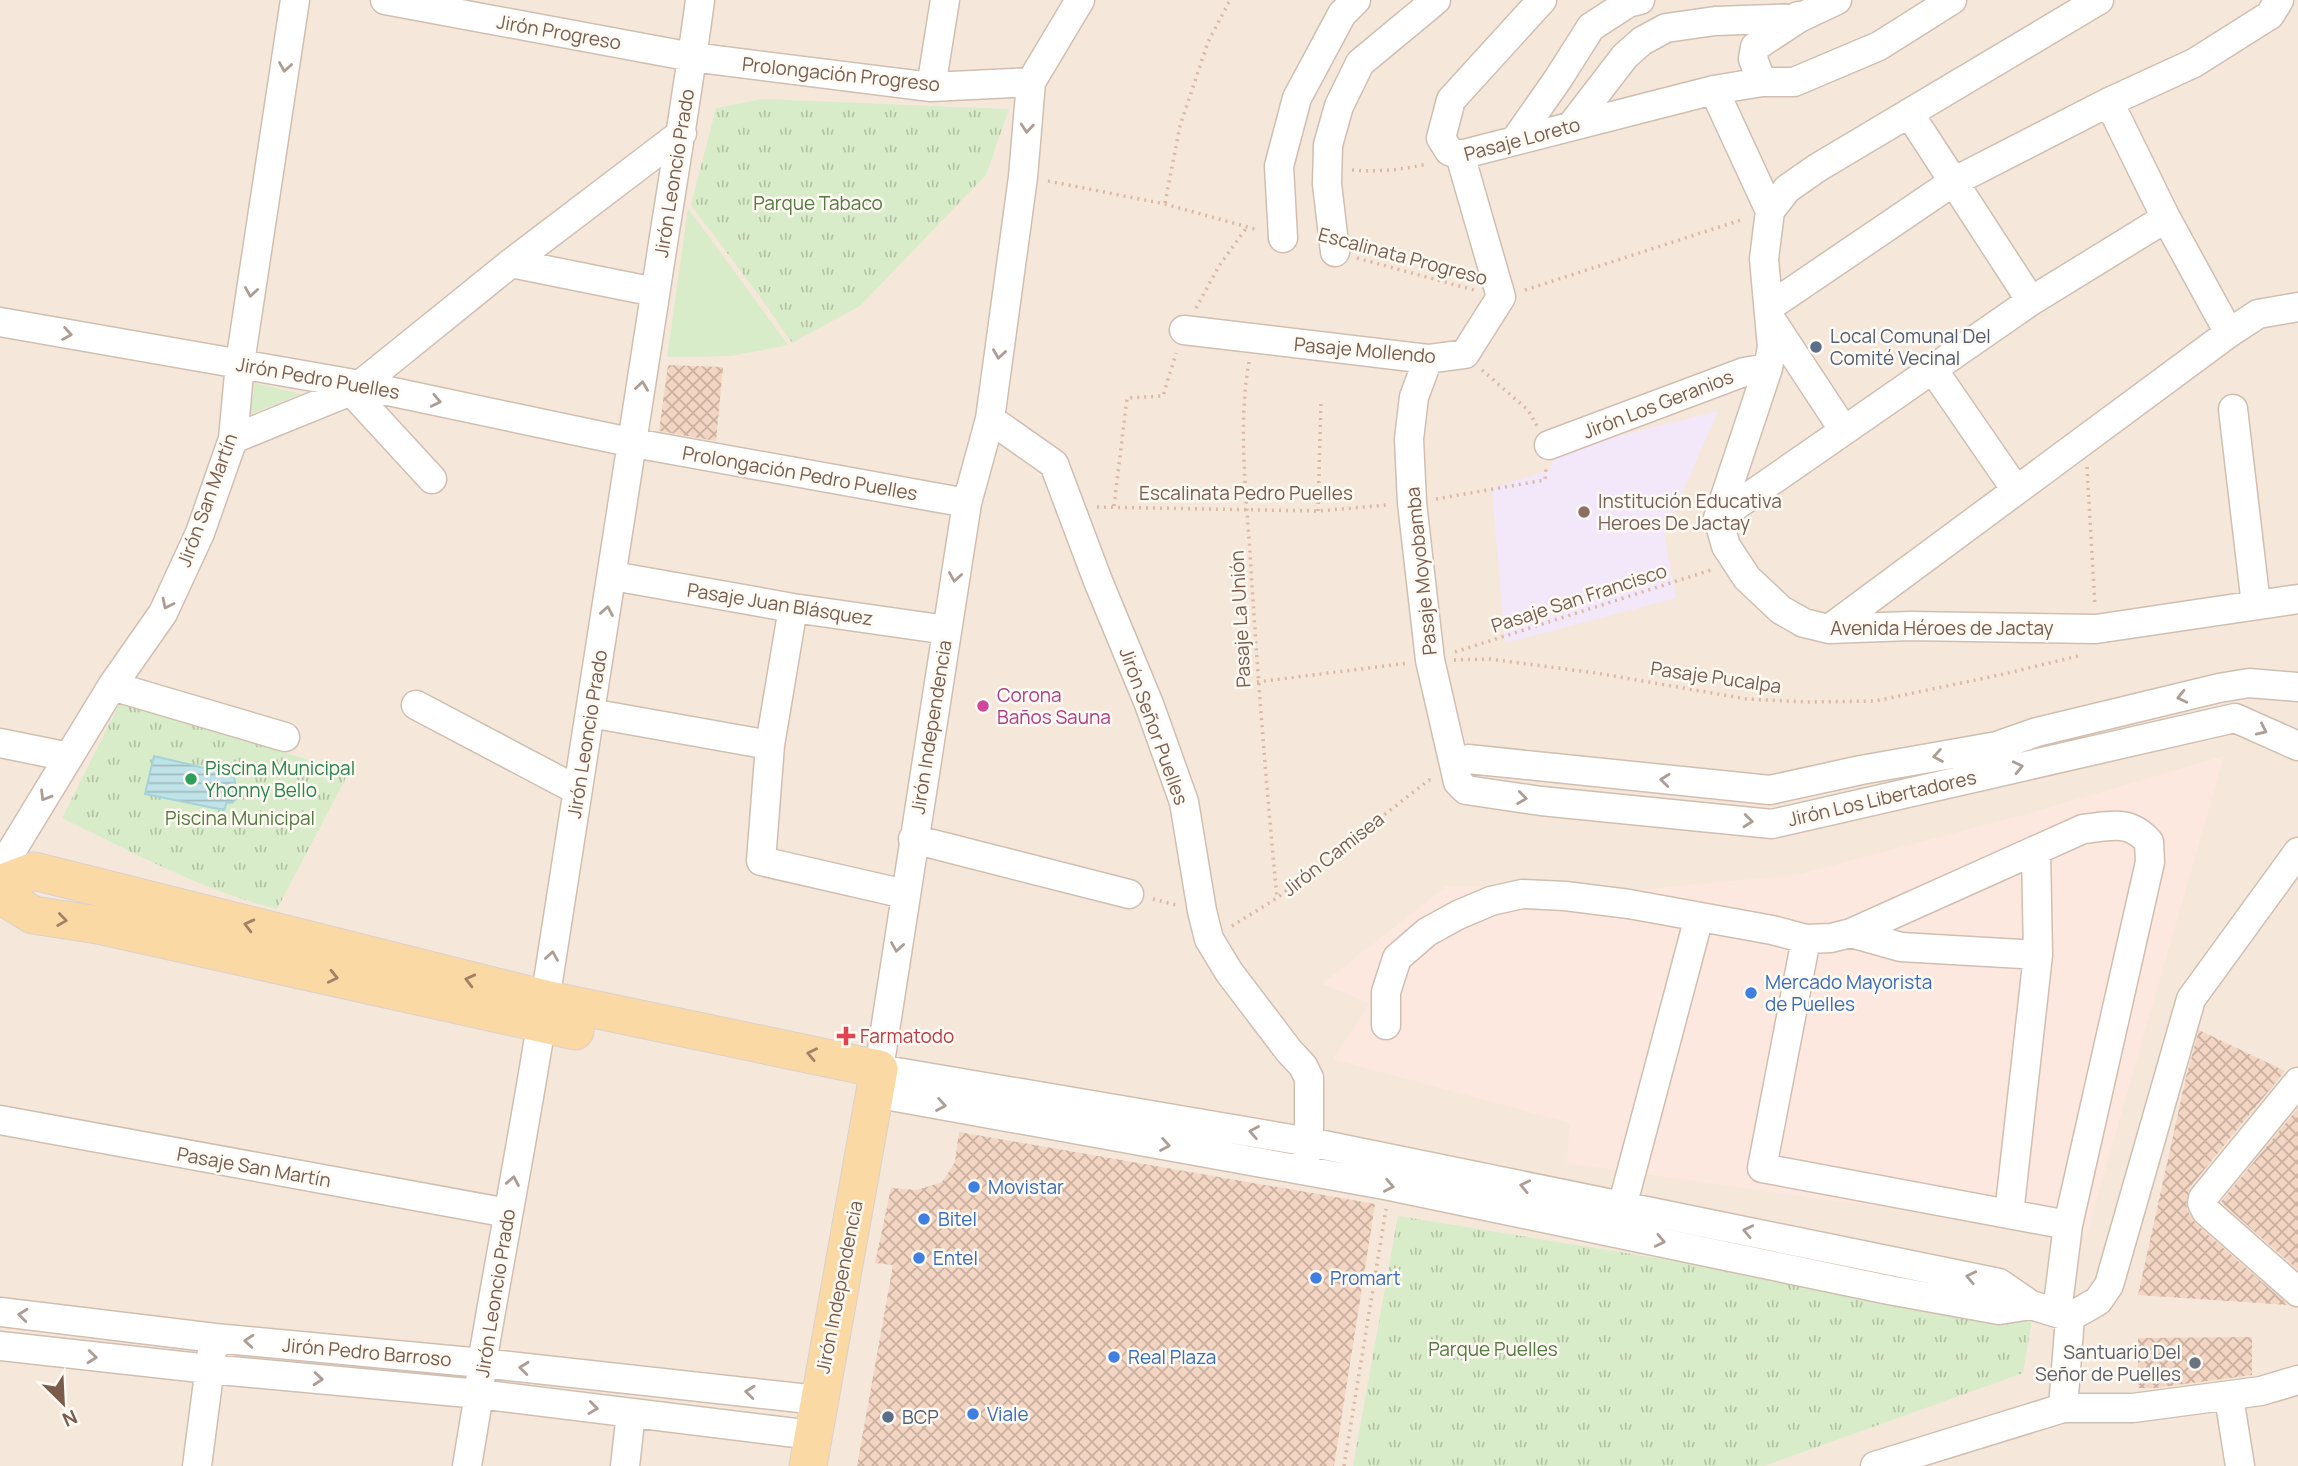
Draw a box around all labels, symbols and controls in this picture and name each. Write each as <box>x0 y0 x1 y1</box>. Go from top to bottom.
street label: Jirón Progreso <box>495 8 623 56</box>
street label: Prolongación Progreso <box>741 51 941 97</box>
one-way arrow <box>278 62 293 73</box>
street label: Jirón Leoncio Prado <box>648 87 700 259</box>
street label: Pasaje Loreto <box>1461 111 1583 167</box>
one-way arrow <box>1020 123 1035 134</box>
park label: Parque Tabaco <box>753 190 883 216</box>
street label: Escalinata Progreso <box>1316 221 1490 291</box>
one-way arrow <box>244 287 259 298</box>
place label: Local Comunal Del Comité Vecinal <box>1830 323 1991 371</box>
one-way arrow <box>61 325 73 340</box>
street label: Pasaje Mollendo <box>1293 331 1437 369</box>
marker: Local Comunal Del Comité Vecinal <box>1808 339 1824 355</box>
one-way arrow <box>992 348 1007 360</box>
street label: Jirón Pedro Puelles <box>234 351 402 405</box>
street label: Jirón Los Geranios <box>1579 363 1737 445</box>
one-way arrow <box>634 380 649 392</box>
one-way arrow <box>430 392 442 407</box>
street label: Jirón San Martín <box>171 430 243 570</box>
street label: Prolongación Pedro Puelles <box>680 439 920 507</box>
street label: Escalinata Pedro Puelles <box>1139 480 1353 506</box>
street label: Pasaje Moyobamba <box>1399 485 1443 657</box>
place label: Institución Educativa Heroes De Jactay <box>1598 488 1782 536</box>
marker: Institución Educativa Heroes De Jactay <box>1576 504 1592 520</box>
street label: Pasaje La Unión <box>1223 550 1257 688</box>
street label: Pasaje San Francisco <box>1488 557 1670 639</box>
one-way arrow <box>948 571 963 583</box>
street label: Pasaje Juan Blásquez <box>685 576 875 632</box>
one-way arrow <box>161 597 175 609</box>
one-way arrow <box>599 605 614 617</box>
street label: Avenida Héroes de Jactay <box>1830 615 2054 641</box>
street label: Jirón Independencia <box>904 638 958 816</box>
street label: Jirón Señor Puelles <box>1113 644 1195 808</box>
street label: Jirón Leoncio Prado <box>561 648 613 820</box>
street label: Pasaje Pucalpa <box>1649 655 1783 699</box>
place label: Corona Baños Sauna <box>997 682 1111 730</box>
one-way arrow <box>2176 689 2188 703</box>
marker: Corona Baños Sauna <box>975 698 991 714</box>
one-way arrow <box>2255 722 2267 736</box>
one-way arrow <box>1932 748 1944 763</box>
place label: Piscina Municipal Yhonny Bello <box>205 755 355 803</box>
one-way arrow <box>2012 761 2024 775</box>
street label: Jirón Los Libertadores <box>1785 764 1979 832</box>
marker: Piscina Municipal Yhonny Bello <box>183 771 199 787</box>
one-way arrow <box>1659 773 1670 788</box>
one-way arrow <box>41 788 54 801</box>
one-way arrow <box>1516 790 1528 805</box>
park label: Piscina Municipal <box>165 805 315 831</box>
street label: Jirón Camisea <box>1277 806 1389 902</box>
one-way arrow <box>1743 813 1754 828</box>
one-way arrow <box>56 912 68 927</box>
one-way arrow <box>243 919 255 933</box>
one-way arrow <box>890 941 905 953</box>
one-way arrow <box>544 950 559 962</box>
one-way arrow <box>327 969 339 984</box>
place label: Mercado Mayorista de Puelles <box>1765 969 1932 1017</box>
one-way arrow <box>464 974 476 988</box>
marker: Mercado Mayorista de Puelles <box>1743 985 1759 1001</box>
place label: Farmatodo <box>860 1023 954 1049</box>
marker: Farmatodo <box>838 1028 854 1044</box>
one-way arrow <box>806 1048 818 1063</box>
one-way arrow <box>935 1097 947 1112</box>
one-way arrow <box>1248 1125 1260 1140</box>
one-way arrow <box>1159 1137 1171 1152</box>
street label: Pasaje San Martín <box>175 1141 333 1193</box>
place label: Movistar <box>988 1174 1064 1200</box>
one-way arrow <box>505 1175 520 1187</box>
one-way arrow <box>1383 1178 1395 1193</box>
marker: Movistar <box>966 1179 982 1195</box>
one-way arrow <box>1519 1179 1531 1194</box>
street label: Jirón Independencia <box>809 1198 869 1376</box>
place label: Bitel <box>938 1206 977 1232</box>
street label: Jirón Leoncio Prado <box>469 1207 521 1379</box>
marker: Bitel <box>916 1211 932 1227</box>
one-way arrow <box>1742 1225 1754 1240</box>
one-way arrow <box>1654 1233 1666 1248</box>
place label: Entel <box>933 1245 978 1271</box>
marker: Entel <box>911 1250 927 1266</box>
place label: Promart <box>1330 1265 1401 1291</box>
marker: Promart <box>1308 1270 1324 1286</box>
one-way arrow <box>1965 1270 1977 1285</box>
one-way arrow <box>17 1308 28 1323</box>
street label: Jirón Pedro Barroso <box>281 1332 453 1372</box>
one-way arrow <box>243 1334 254 1349</box>
park label: Parque Puelles <box>1428 1336 1558 1362</box>
place label: Santuario Del Señor de Puelles <box>2035 1339 2181 1387</box>
place label: Real Plaza <box>1128 1344 1216 1370</box>
one-way arrow <box>87 1349 98 1364</box>
marker: Real Plaza <box>1106 1349 1122 1365</box>
marker: Santuario Del Señor de Puelles <box>2187 1355 2203 1371</box>
one-way arrow <box>518 1360 530 1375</box>
north arrow <box>28 1368 98 1438</box>
one-way arrow <box>313 1371 324 1386</box>
one-way arrow <box>744 1385 755 1400</box>
one-way arrow <box>588 1401 599 1416</box>
place label: Viale <box>987 1401 1029 1427</box>
text: N <box>58 1404 81 1433</box>
place label: BCP <box>902 1404 939 1430</box>
marker: Viale <box>965 1406 981 1422</box>
marker: BCP <box>880 1409 896 1425</box>

